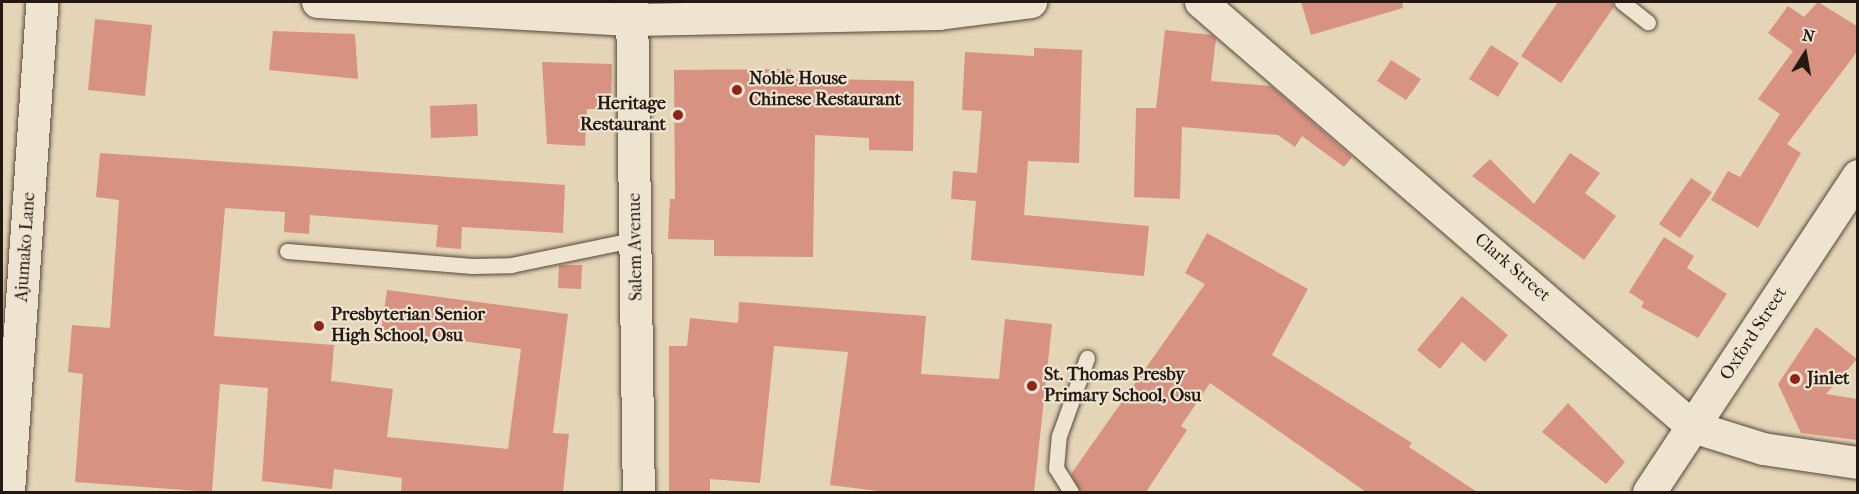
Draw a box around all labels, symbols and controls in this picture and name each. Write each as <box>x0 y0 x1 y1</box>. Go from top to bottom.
north arrow <box>1775 24 1835 84</box>
text: N <box>1801 25 1816 46</box>
place label: Noble House Chinese Restaurant <box>749 69 901 112</box>
marker: Noble House Chinese Restaurant <box>730 83 744 97</box>
place label: Heritage Restaurant <box>580 94 666 136</box>
marker: Heritage Restaurant <box>671 108 685 122</box>
street label: Ajumako Lane <box>11 191 41 303</box>
street label: Salem Avenue <box>624 193 648 301</box>
street label: Clark Street <box>1470 229 1554 307</box>
street label: Oxford Street <box>1716 283 1792 385</box>
place label: Presbyterian Senior High School, Osu <box>331 305 485 348</box>
marker: Presbyterian Senior High School, Osu <box>312 319 326 333</box>
place label: St. Thomas Presby Primary School, Osu <box>1044 365 1201 407</box>
place label: Jinlet <box>1807 368 1849 390</box>
marker: Jinlet <box>1788 372 1802 386</box>
marker: St. Thomas Presby Primary School, Osu <box>1025 379 1039 393</box>

